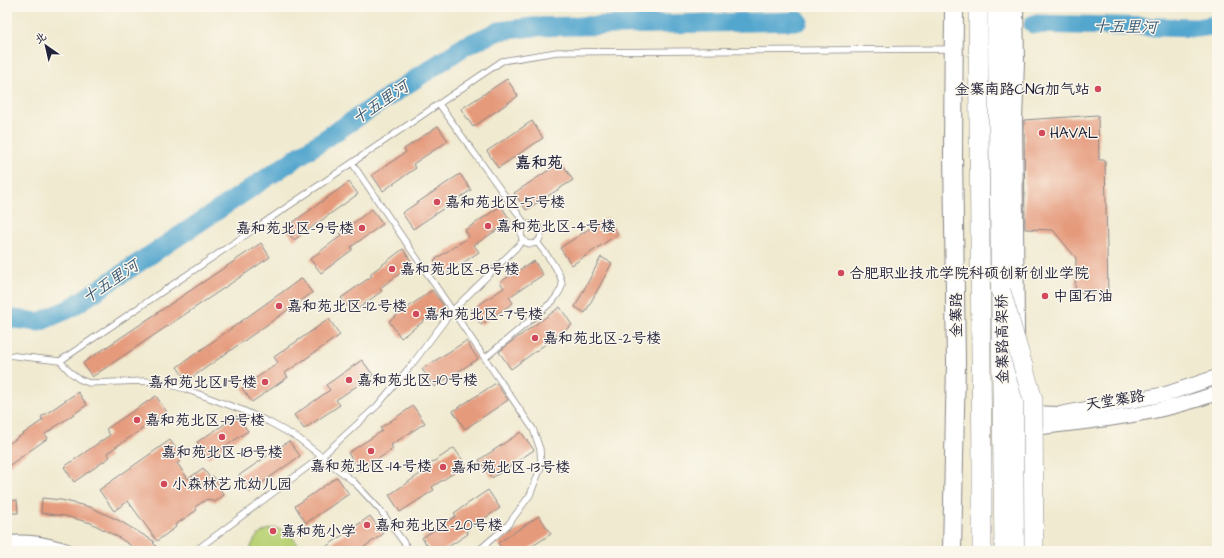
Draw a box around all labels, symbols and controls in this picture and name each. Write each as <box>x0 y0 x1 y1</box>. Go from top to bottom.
water label: 十五里河 <box>1093 15 1160 39</box>
north arrow <box>26 26 66 66</box>
text: 北 <box>32 29 49 47</box>
water label: 十五里河 <box>348 74 416 130</box>
place label: 金寨南路CNG加气站 <box>955 79 1090 100</box>
marker: 金寨南路CNG加气站 <box>1093 84 1103 94</box>
place label: HAVAL <box>1050 123 1099 144</box>
marker: HAVAL <box>1037 128 1047 138</box>
district label: 嘉和苑 <box>515 152 563 174</box>
place label: 嘉和苑北区-5号楼 <box>445 192 565 213</box>
marker: 嘉和苑北区-5号楼 <box>432 197 442 207</box>
place label: 嘉和苑北区-4号楼 <box>496 216 616 237</box>
place label: 嘉和苑北区-9号楼 <box>236 218 354 239</box>
marker: 嘉和苑北区-4号楼 <box>483 221 493 231</box>
marker: 嘉和苑北区-9号楼 <box>357 223 367 233</box>
water label: 十五里河 <box>78 253 146 309</box>
place label: 嘉和苑北区-8号楼 <box>400 259 519 280</box>
place label: 合肥职业技术学院科硕创新创业学院 <box>849 263 1089 284</box>
marker: 嘉和苑北区-8号楼 <box>387 264 397 274</box>
marker: 合肥职业技术学院科硕创新创业学院 <box>836 268 846 278</box>
place label: 中国石油 <box>1053 286 1113 307</box>
marker: 中国石油 <box>1040 291 1050 301</box>
street label: 金寨路 <box>946 292 967 338</box>
street label: 金寨路高架桥 <box>991 294 1014 384</box>
place label: 嘉和苑北区-12号楼 <box>287 296 407 317</box>
marker: 嘉和苑北区-12号楼 <box>274 301 284 311</box>
place label: 嘉和苑北区-7号楼 <box>424 304 543 325</box>
marker: 嘉和苑北区-7号楼 <box>411 309 421 319</box>
place label: 嘉和苑北区-2号楼 <box>543 328 661 349</box>
marker: 嘉和苑北区-2号楼 <box>530 333 540 343</box>
place label: 嘉和苑北区-10号楼 <box>357 370 478 391</box>
place label: 嘉和苑北区11号楼 <box>148 372 257 393</box>
marker: 嘉和苑北区-10号楼 <box>344 375 354 385</box>
marker: 嘉和苑北区11号楼 <box>260 377 270 387</box>
street label: 天堂寨路 <box>1084 385 1146 416</box>
place label: 嘉和苑北区-19号楼 <box>145 410 265 431</box>
marker: 嘉和苑北区-19号楼 <box>132 415 142 425</box>
marker: 嘉和苑北区-18号楼 <box>217 432 227 442</box>
place label: 嘉和苑北区-18号楼 <box>161 442 283 463</box>
marker: 嘉和苑北区-14号楼 <box>366 446 376 456</box>
place label: 嘉和苑北区-14号楼 <box>310 456 432 477</box>
place label: 嘉和苑北区-13号楼 <box>451 457 570 478</box>
marker: 嘉和苑北区-13号楼 <box>438 462 448 472</box>
place label: 小森林艺术幼儿园 <box>172 474 292 495</box>
marker: 小森林艺术幼儿园 <box>159 479 169 489</box>
place label: 嘉和苑北区-20号楼 <box>375 515 503 536</box>
marker: 嘉和苑北区-20号楼 <box>362 520 372 530</box>
place label: 嘉和苑小学 <box>281 521 356 542</box>
marker: 嘉和苑小学 <box>268 526 278 536</box>

